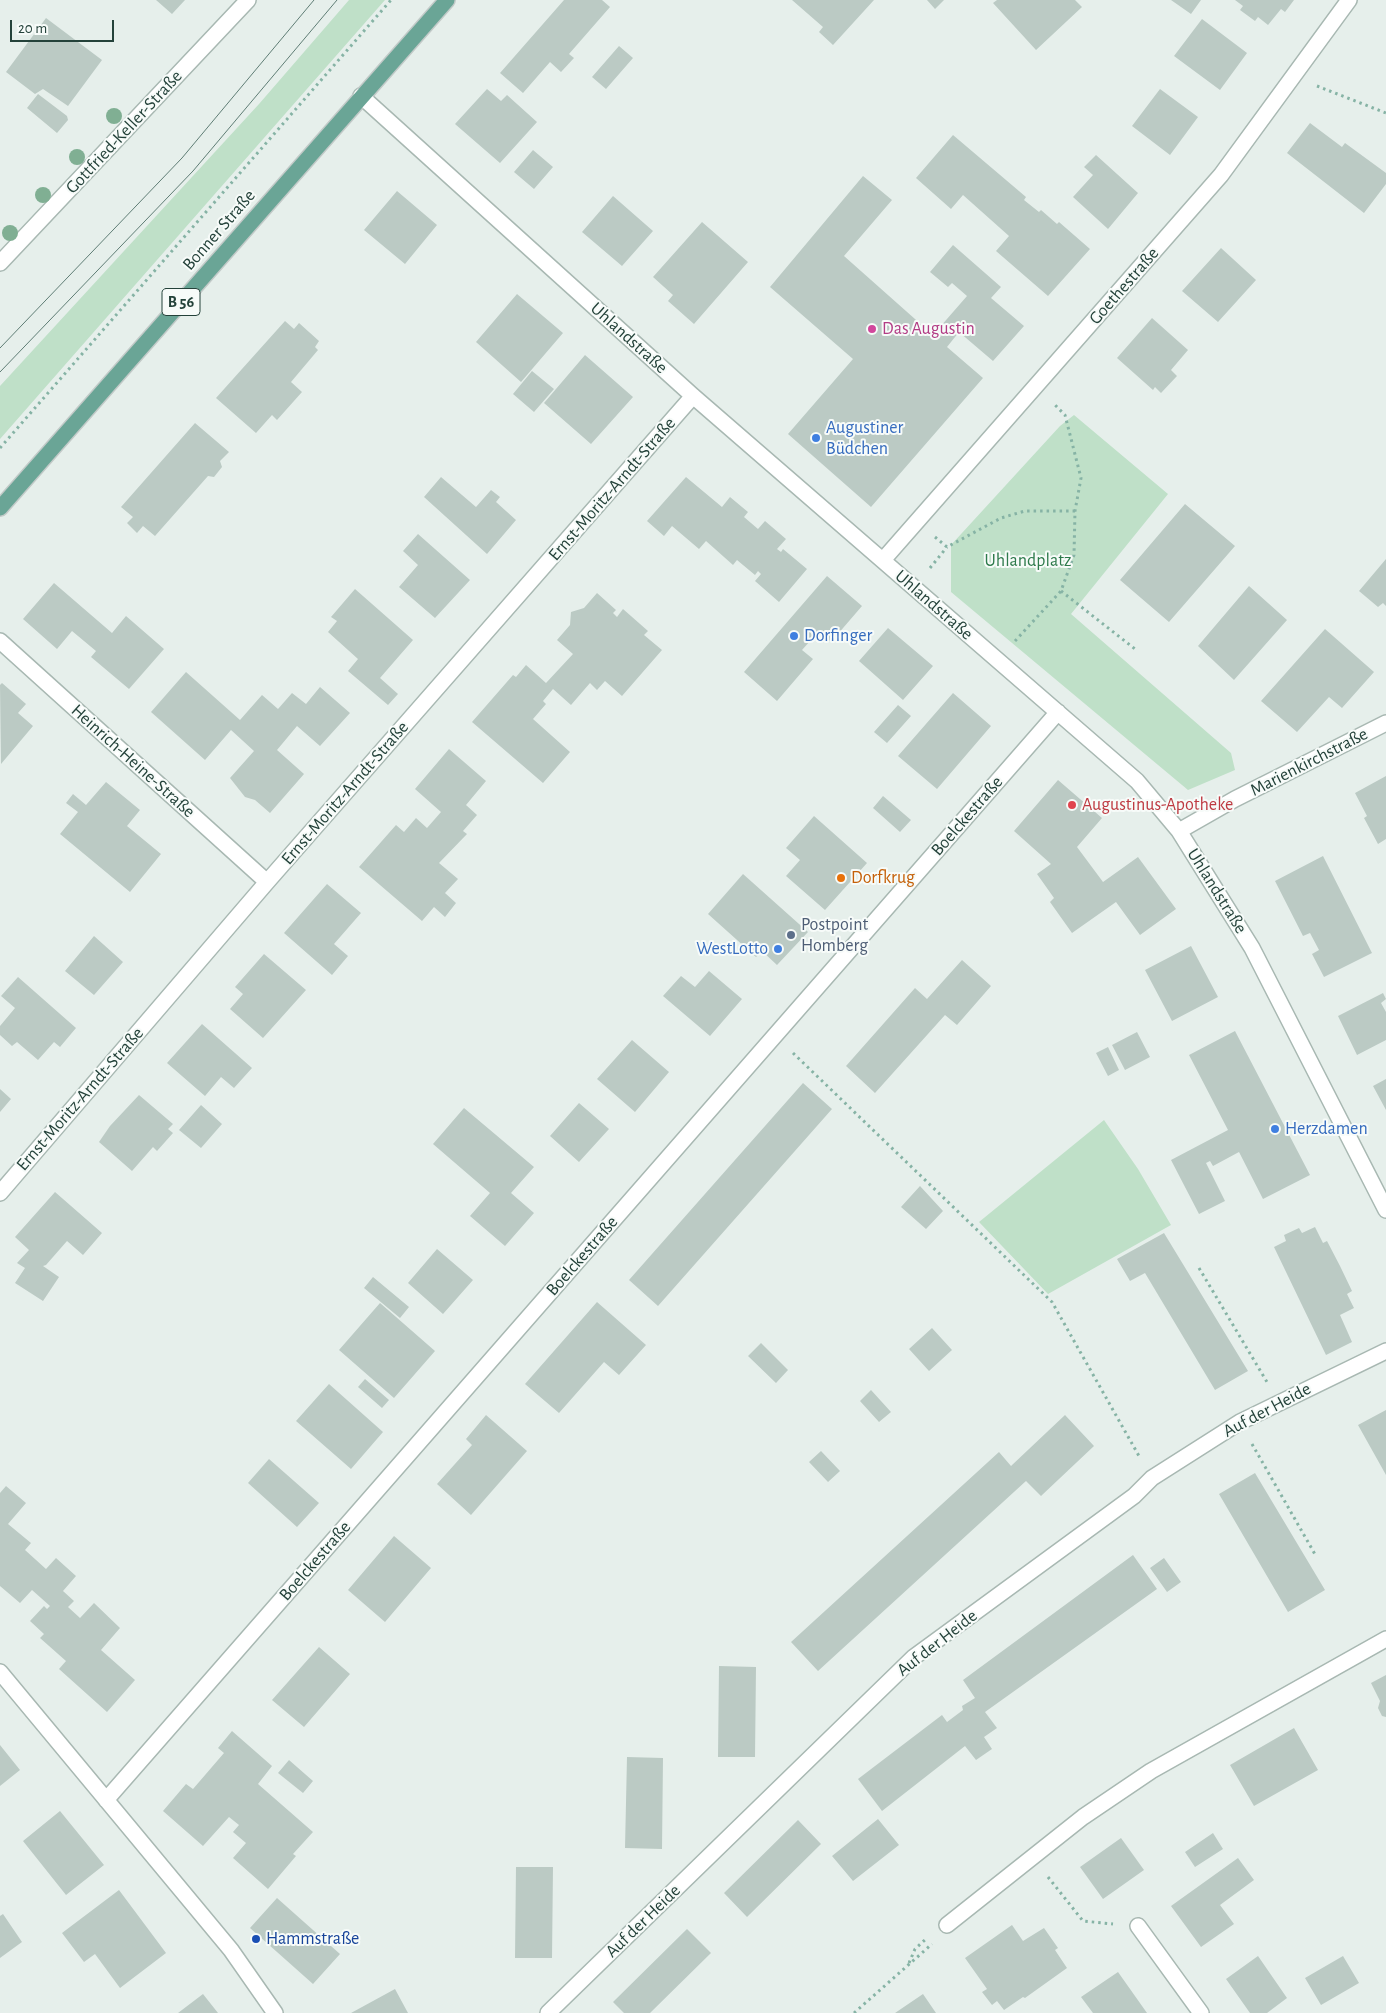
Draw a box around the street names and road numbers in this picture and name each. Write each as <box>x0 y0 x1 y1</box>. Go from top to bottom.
street label: Gottfried-Keller-Straße <box>61 66 187 198</box>
street label: Bonner Straße <box>178 185 260 275</box>
street label: Goethestraße <box>1084 243 1164 329</box>
road number: B 56 <box>162 288 200 316</box>
street label: Uhlandstraße <box>586 298 672 378</box>
street label: Ernst-Moritz-Arndt-Straße <box>544 413 680 565</box>
street label: Uhlandstraße <box>891 565 977 645</box>
street label: Heinrich-Heine-Straße <box>67 700 199 822</box>
street label: Ernst-Moritz-Arndt-Straße <box>277 717 413 869</box>
street label: Marienkirchstraße <box>1247 723 1371 801</box>
street label: Boelckestraße <box>926 772 1008 860</box>
street label: Uhlandstraße <box>1182 844 1252 938</box>
street label: Ernst-Moritz-Arndt-Straße <box>12 1023 148 1175</box>
street label: Boelckestraße <box>541 1212 623 1300</box>
street label: Auf der Heide <box>1220 1378 1314 1442</box>
street label: Boelckestraße <box>274 1517 356 1605</box>
street label: Auf der Heide <box>892 1605 982 1681</box>
street label: Auf der Heide <box>601 1880 685 1962</box>

